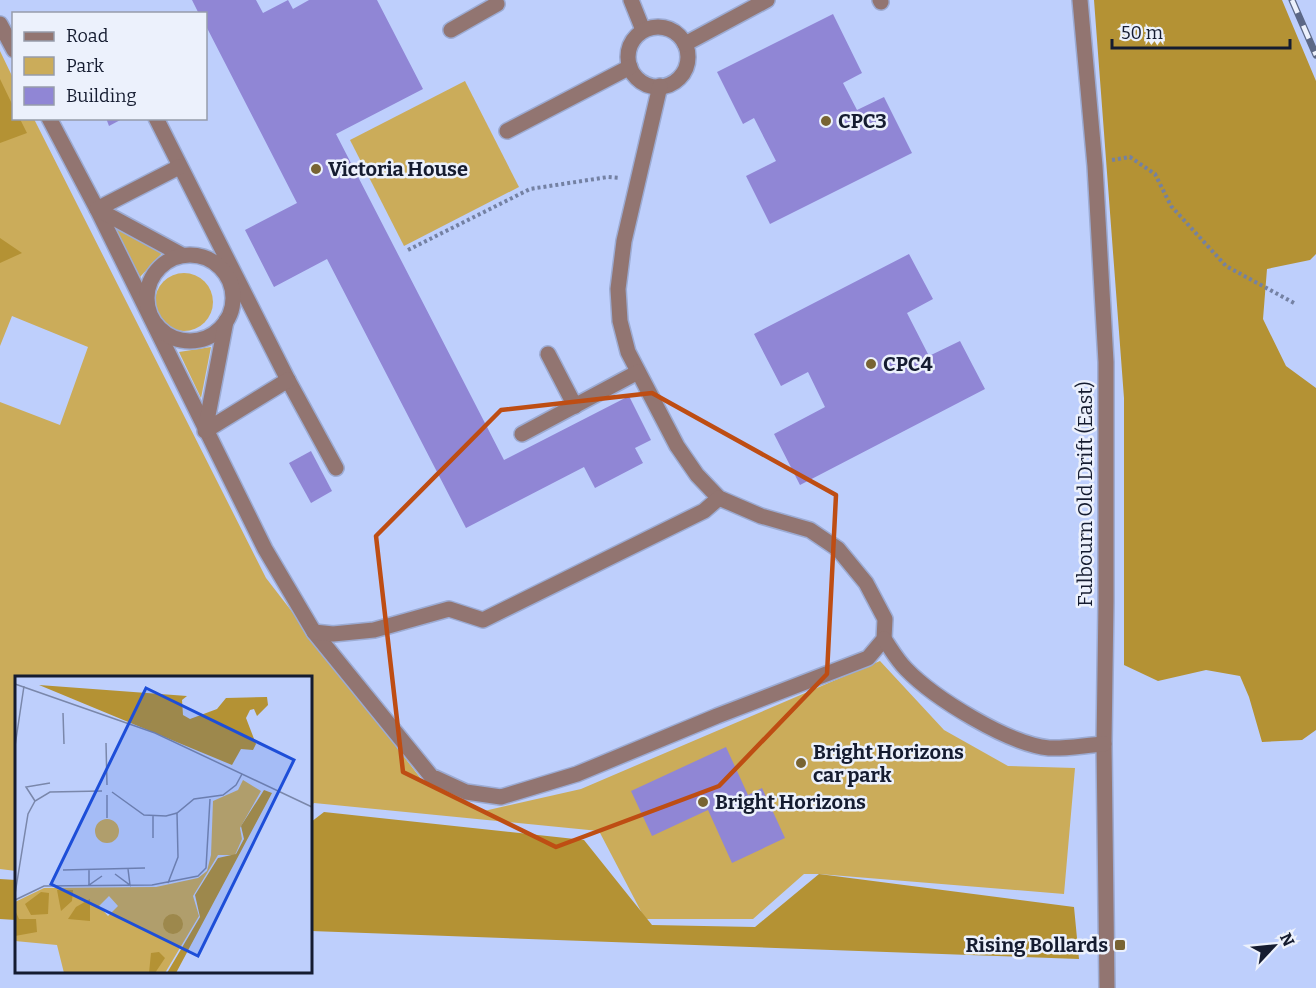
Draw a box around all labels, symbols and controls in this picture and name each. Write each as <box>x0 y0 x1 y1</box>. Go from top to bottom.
legend <box>12 12 207 120</box>
scale bar <box>1112 12 1290 50</box>
text: 50 m <box>1121 22 1163 44</box>
text: Road <box>66 25 109 47</box>
text: Park <box>66 55 105 77</box>
text: Building <box>66 85 137 107</box>
place label: CPC3 <box>838 109 887 133</box>
marker: CPC3 <box>819 114 833 128</box>
place label: Victoria House <box>328 157 468 181</box>
marker: Victoria House <box>309 162 323 176</box>
place label: CPC4 <box>883 352 933 376</box>
marker: CPC4 <box>864 357 878 371</box>
street label: Fulbourn Old Drift (East) <box>1073 381 1097 607</box>
inset map <box>15 676 312 973</box>
place label: Bright Horizons car park <box>813 740 964 787</box>
marker: Bright Horizons car park <box>794 756 808 770</box>
place label: Bright Horizons <box>715 790 866 814</box>
marker: Bright Horizons <box>696 795 710 809</box>
north arrow <box>1244 916 1304 976</box>
text: N <box>1276 930 1298 949</box>
place label: Rising Bollards <box>965 933 1108 957</box>
marker: Rising Bollards <box>1113 938 1127 952</box>

